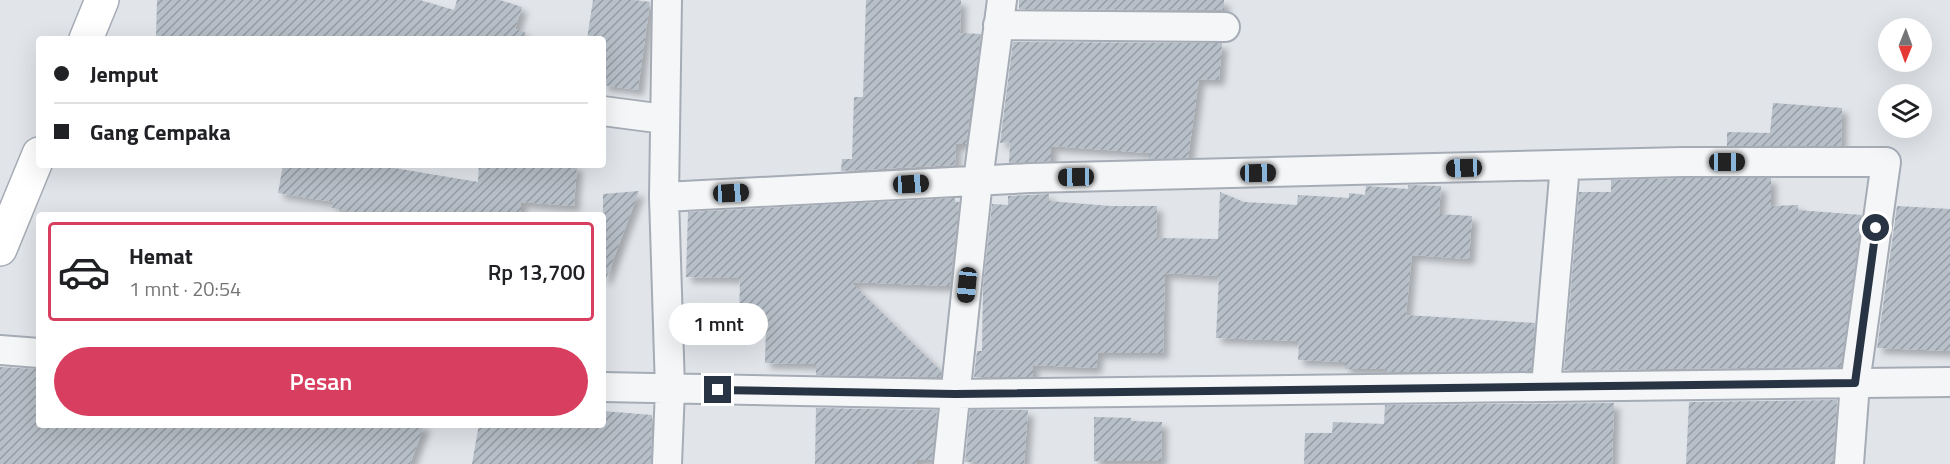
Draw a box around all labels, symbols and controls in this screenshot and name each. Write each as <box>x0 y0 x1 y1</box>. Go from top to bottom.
north arrow <box>1878 18 1932 72</box>
map controls <box>1878 18 1932 138</box>
text: Jemput <box>90 57 158 91</box>
button: layers <box>1878 84 1932 138</box>
text: Gang Cempaka <box>90 115 231 149</box>
car <box>1709 153 1745 171</box>
car <box>1446 158 1482 178</box>
car <box>1240 164 1276 182</box>
car <box>1058 168 1094 186</box>
car <box>893 174 929 194</box>
car <box>713 183 749 203</box>
route start <box>1862 214 1889 241</box>
text: Hemat <box>129 239 193 273</box>
icon: car <box>57 245 111 299</box>
text: Rp 13,700 <box>488 255 585 289</box>
car <box>956 266 978 304</box>
text: 1 mnt · 20:54 <box>129 273 241 304</box>
callout: 1 mnt <box>668 303 768 345</box>
text: 1 mnt <box>693 308 744 339</box>
button: Pesan <box>54 347 588 416</box>
route end <box>704 376 731 403</box>

